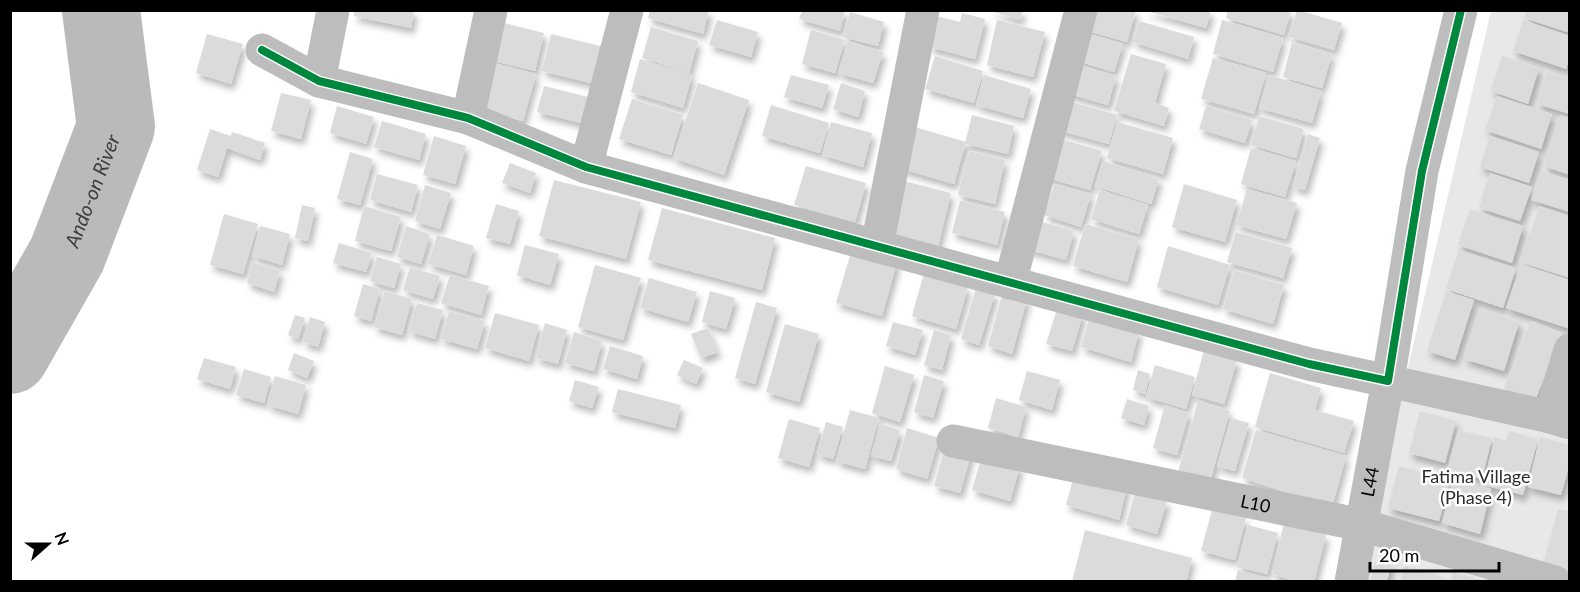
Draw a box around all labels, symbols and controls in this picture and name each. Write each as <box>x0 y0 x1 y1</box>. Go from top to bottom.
water label: Ando-on River <box>59 130 124 251</box>
street label: L44 <box>1356 465 1383 499</box>
park label: Fatima Village (Phase 4) <box>1421 465 1531 508</box>
street label: L10 <box>1239 489 1273 517</box>
north arrow <box>18 514 78 574</box>
text: N <box>51 529 74 548</box>
scale bar <box>1370 535 1499 573</box>
text: 20 m <box>1379 544 1419 566</box>

